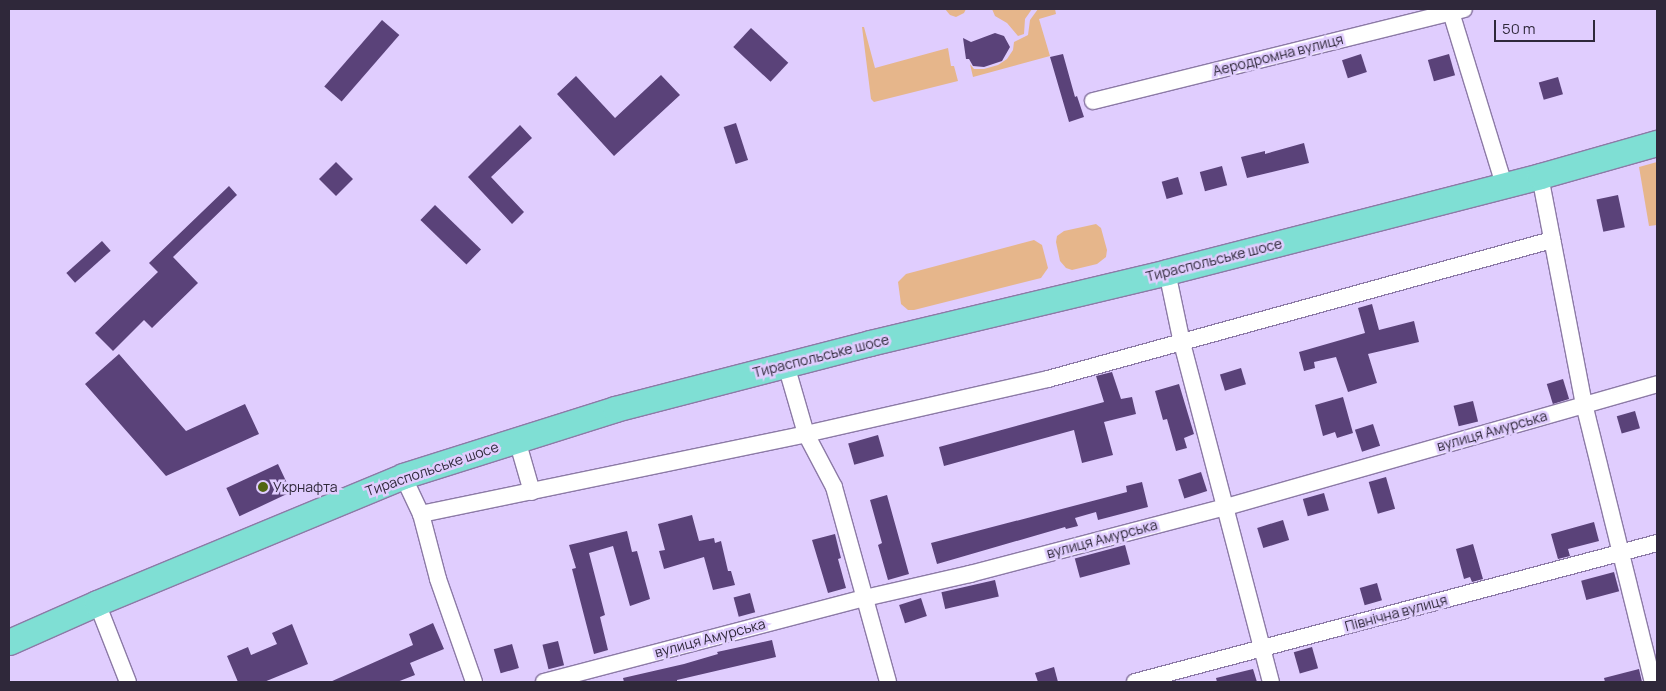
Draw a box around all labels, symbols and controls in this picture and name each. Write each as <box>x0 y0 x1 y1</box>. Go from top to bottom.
scale bar <box>1496 10 1597 42</box>
text: 50 m <box>1502 18 1536 39</box>
street label: Аеродромна вулиця <box>1211 31 1345 79</box>
street label: Тираспольське шосе <box>1144 235 1284 285</box>
street label: Тираспольське шосе <box>751 331 891 381</box>
street label: вулиця Амурська <box>1435 407 1549 455</box>
street label: Тираспольське шосе <box>363 438 501 500</box>
place label: Укрнафта <box>273 479 337 495</box>
marker: Укрнафта <box>257 481 269 493</box>
street label: вулиця Амурська <box>1045 516 1159 562</box>
street label: Північна вулиця <box>1343 591 1449 635</box>
street label: вулиця Амурська <box>653 615 767 661</box>

